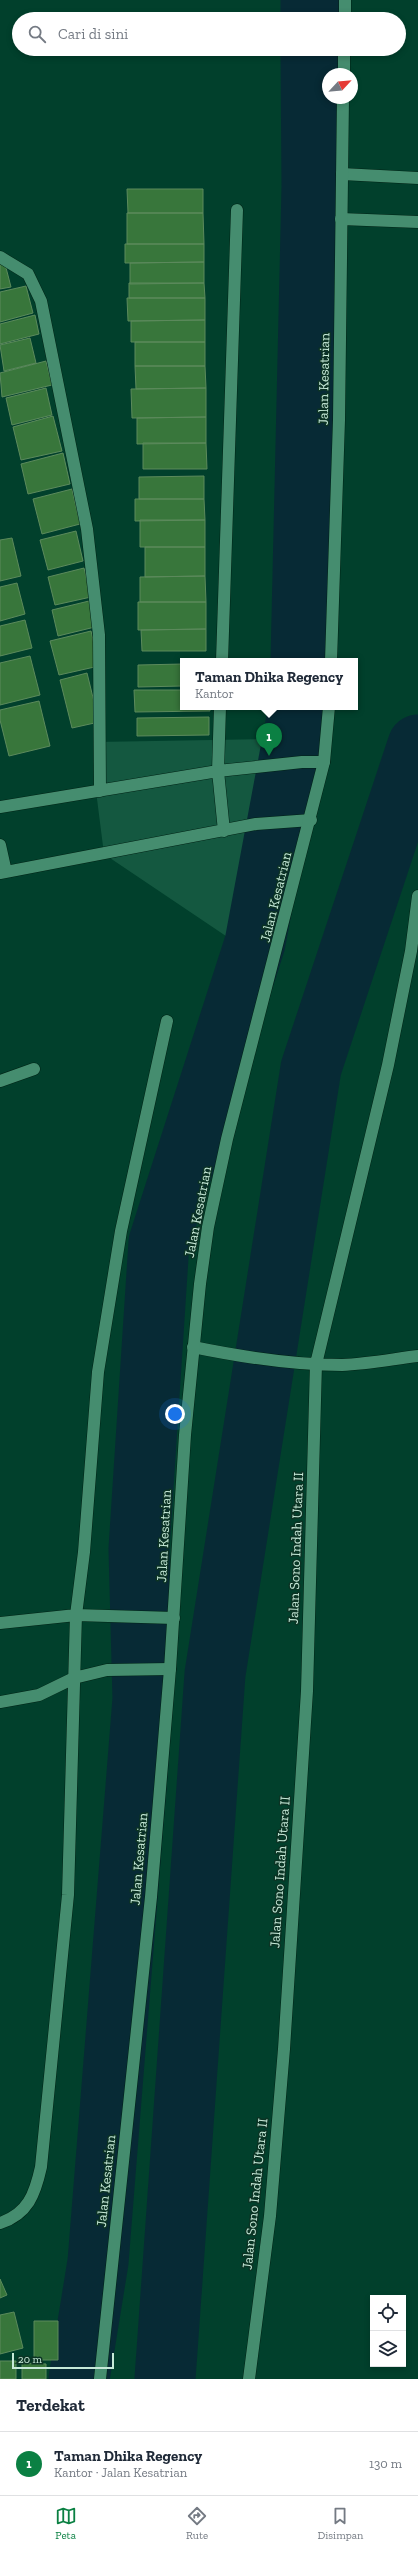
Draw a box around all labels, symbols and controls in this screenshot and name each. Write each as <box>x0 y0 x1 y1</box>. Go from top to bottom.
search box <box>12 12 406 56</box>
icon: search <box>26 23 48 45</box>
text: Cari di sini <box>58 25 128 43</box>
north arrow <box>322 68 358 104</box>
street label: Jalan Kesatrian <box>315 333 333 425</box>
popup <box>180 658 358 710</box>
text: Taman Dhika Regency <box>195 668 343 686</box>
text: Kantor <box>195 686 234 701</box>
pin: 1 <box>256 723 282 756</box>
street label: Jalan Kesatrian <box>257 850 295 944</box>
street label: Jalan Kesatrian <box>181 1165 215 1259</box>
your location <box>165 1404 185 1424</box>
street label: Jalan Sono Indah Utara II <box>285 1472 307 1624</box>
street label: Jalan Kesatrian <box>153 1489 175 1583</box>
street label: Jalan Sono Indah Utara II <box>266 1796 294 1948</box>
street label: Jalan Kesatrian <box>127 1812 151 1906</box>
street label: Jalan Sono Indah Utara II <box>239 2118 271 2270</box>
street label: Jalan Kesatrian <box>93 2134 119 2228</box>
map controls <box>370 2295 406 2367</box>
button: locate <box>370 2295 406 2331</box>
button: layers <box>370 2331 406 2367</box>
scale bar <box>12 2351 114 2370</box>
text: 20 m <box>18 2353 42 2366</box>
text: Terdekat <box>16 2395 85 2415</box>
text: Taman Dhika Regency <box>54 2447 202 2465</box>
text: 1 <box>26 2456 32 2471</box>
text: 130 m <box>369 2456 402 2471</box>
text: Kantor · Jalan Kesatrian <box>54 2465 187 2480</box>
tab: Peta <box>55 2505 77 2542</box>
tab: Rute <box>186 2505 208 2542</box>
tab: Disimpan <box>317 2505 363 2542</box>

